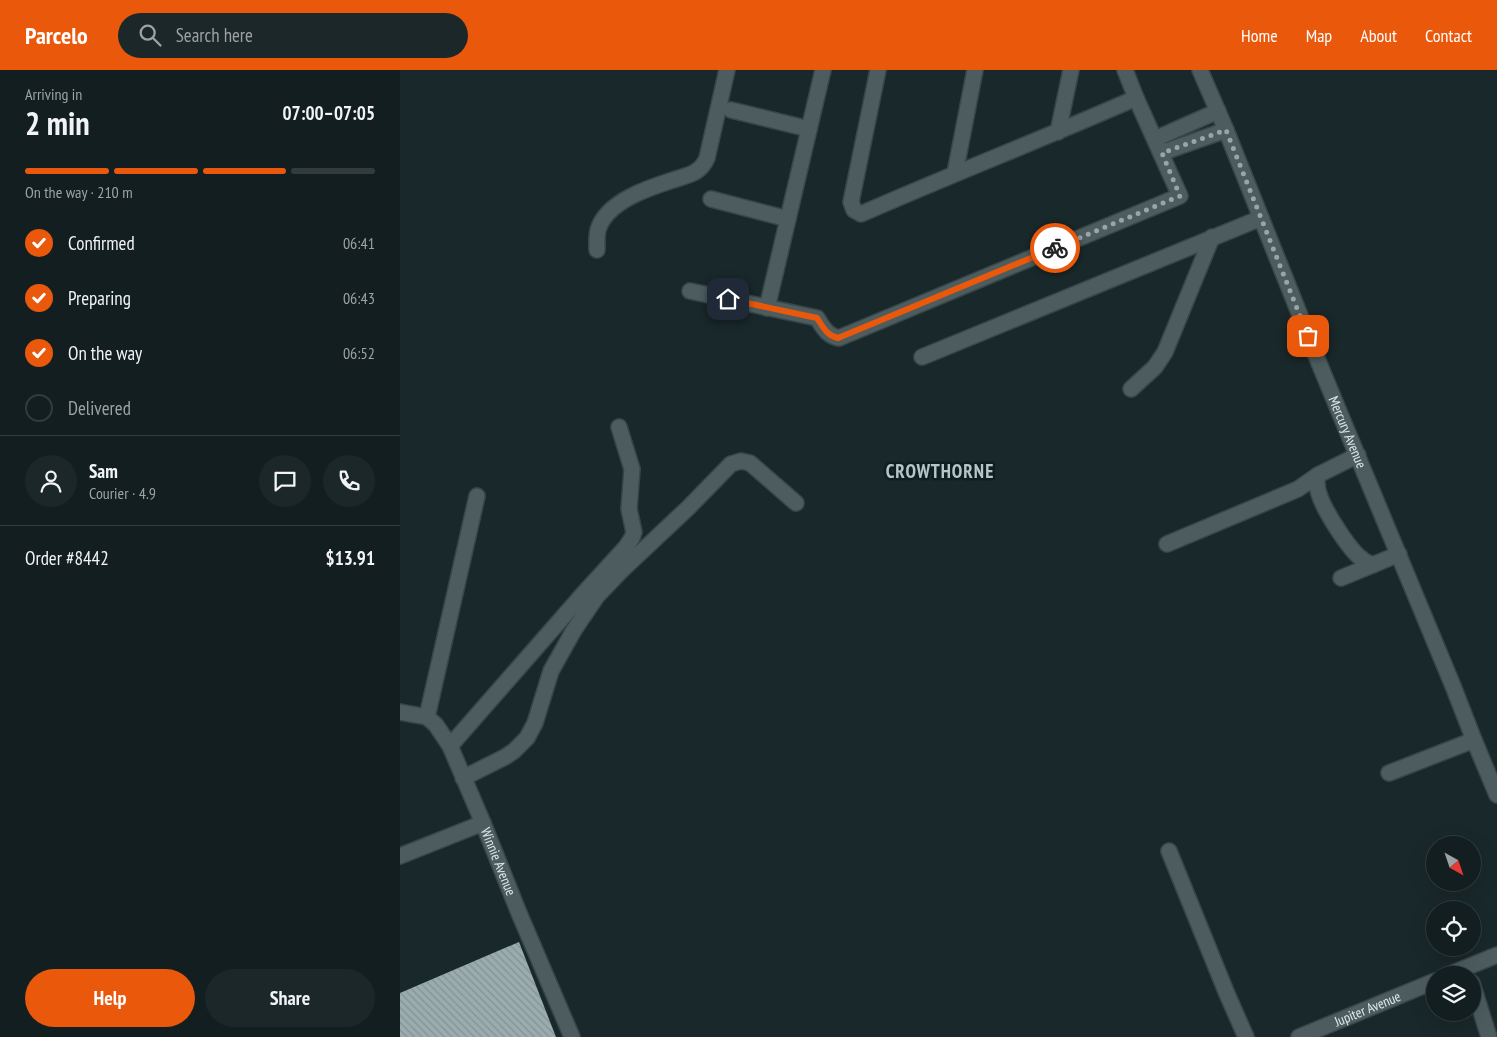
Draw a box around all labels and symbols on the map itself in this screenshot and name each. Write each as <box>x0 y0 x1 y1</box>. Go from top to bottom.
courier <box>1030 223 1080 273</box>
pin <box>707 278 749 320</box>
pin <box>1287 315 1329 357</box>
street label: Mercury Avenue <box>1325 393 1371 471</box>
district label: CROWTHORNE <box>886 459 994 483</box>
street label: Winnie Avenue <box>477 825 520 898</box>
north arrow <box>1426 836 1481 891</box>
street label: Jupiter Avenue <box>1331 987 1403 1031</box>

